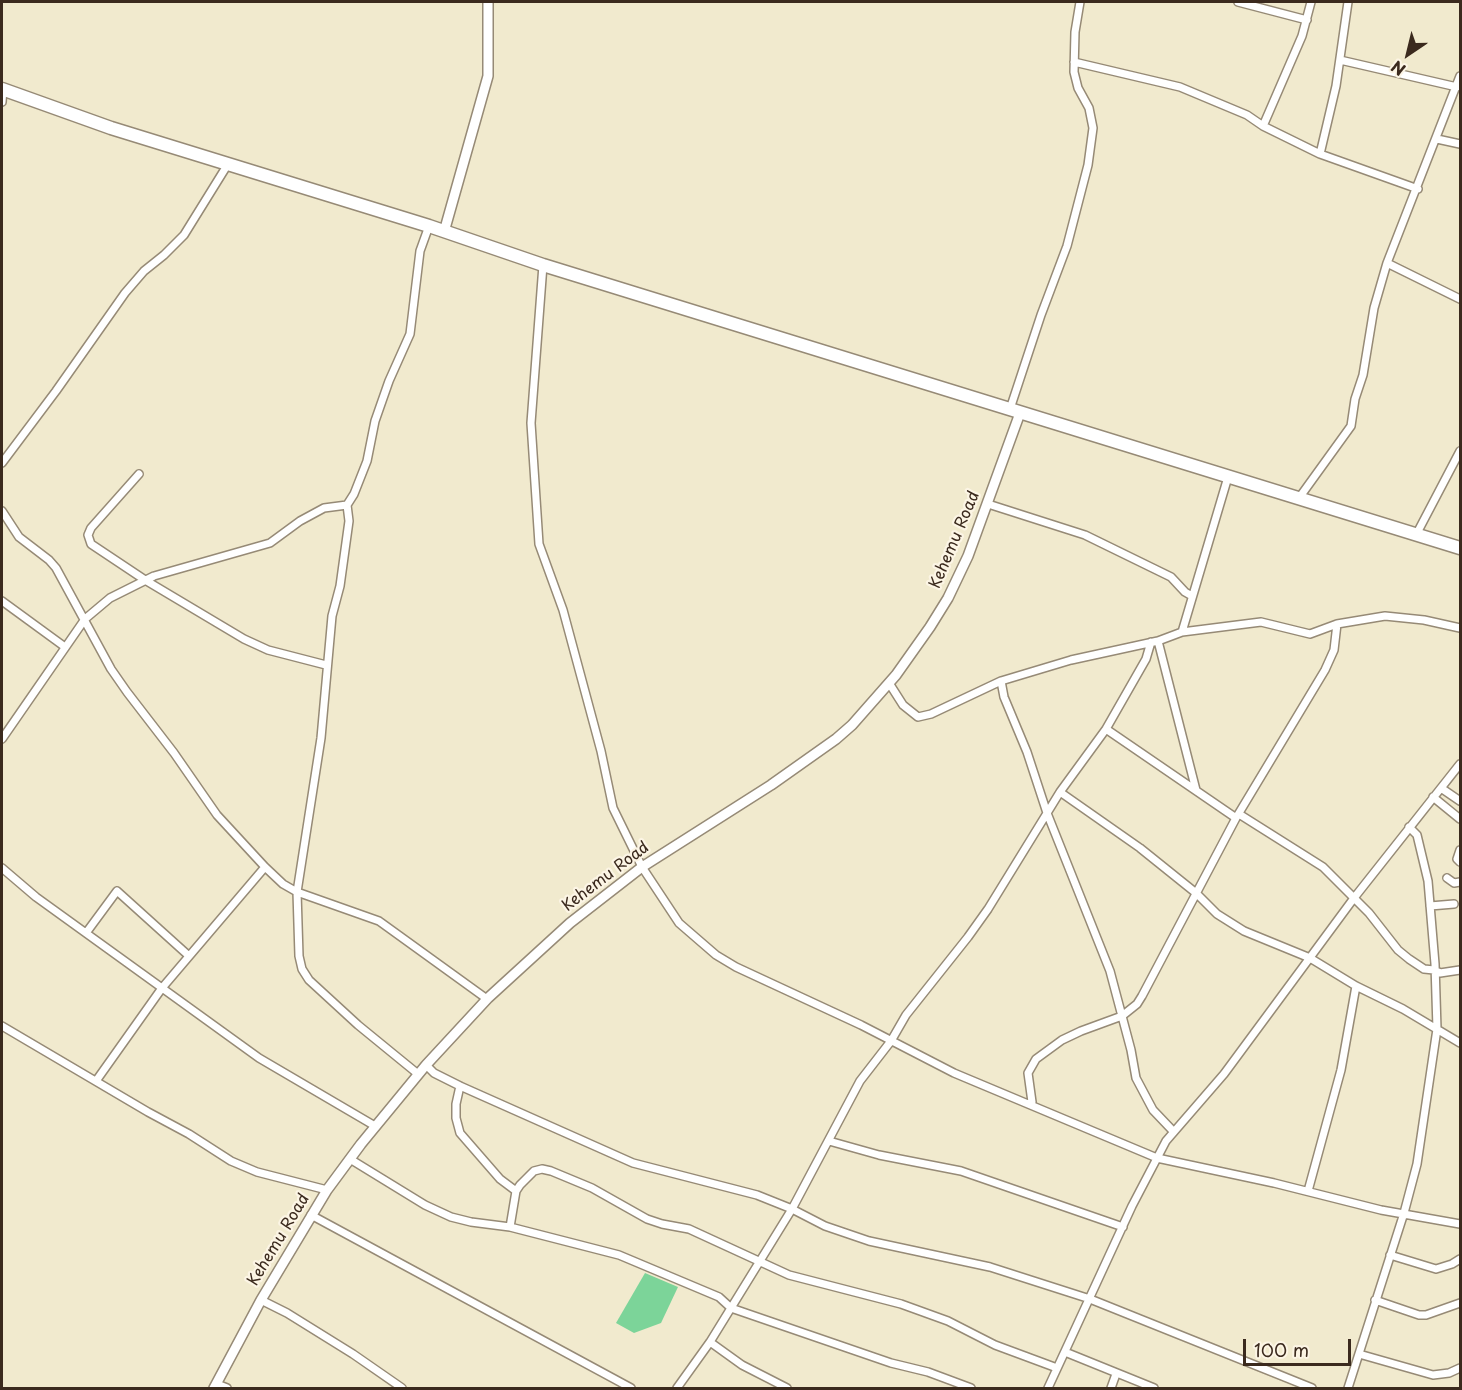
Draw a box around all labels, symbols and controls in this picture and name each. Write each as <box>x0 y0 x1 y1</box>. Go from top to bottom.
north arrow <box>1378 24 1438 84</box>
text: N <box>1386 55 1410 82</box>
street label: Kehemu Road <box>926 489 984 591</box>
street label: Kehemu Road <box>559 838 653 916</box>
street label: Kehemu Road <box>244 1191 314 1289</box>
scale bar <box>1246 1327 1354 1365</box>
text: 100 m <box>1254 1336 1309 1363</box>

